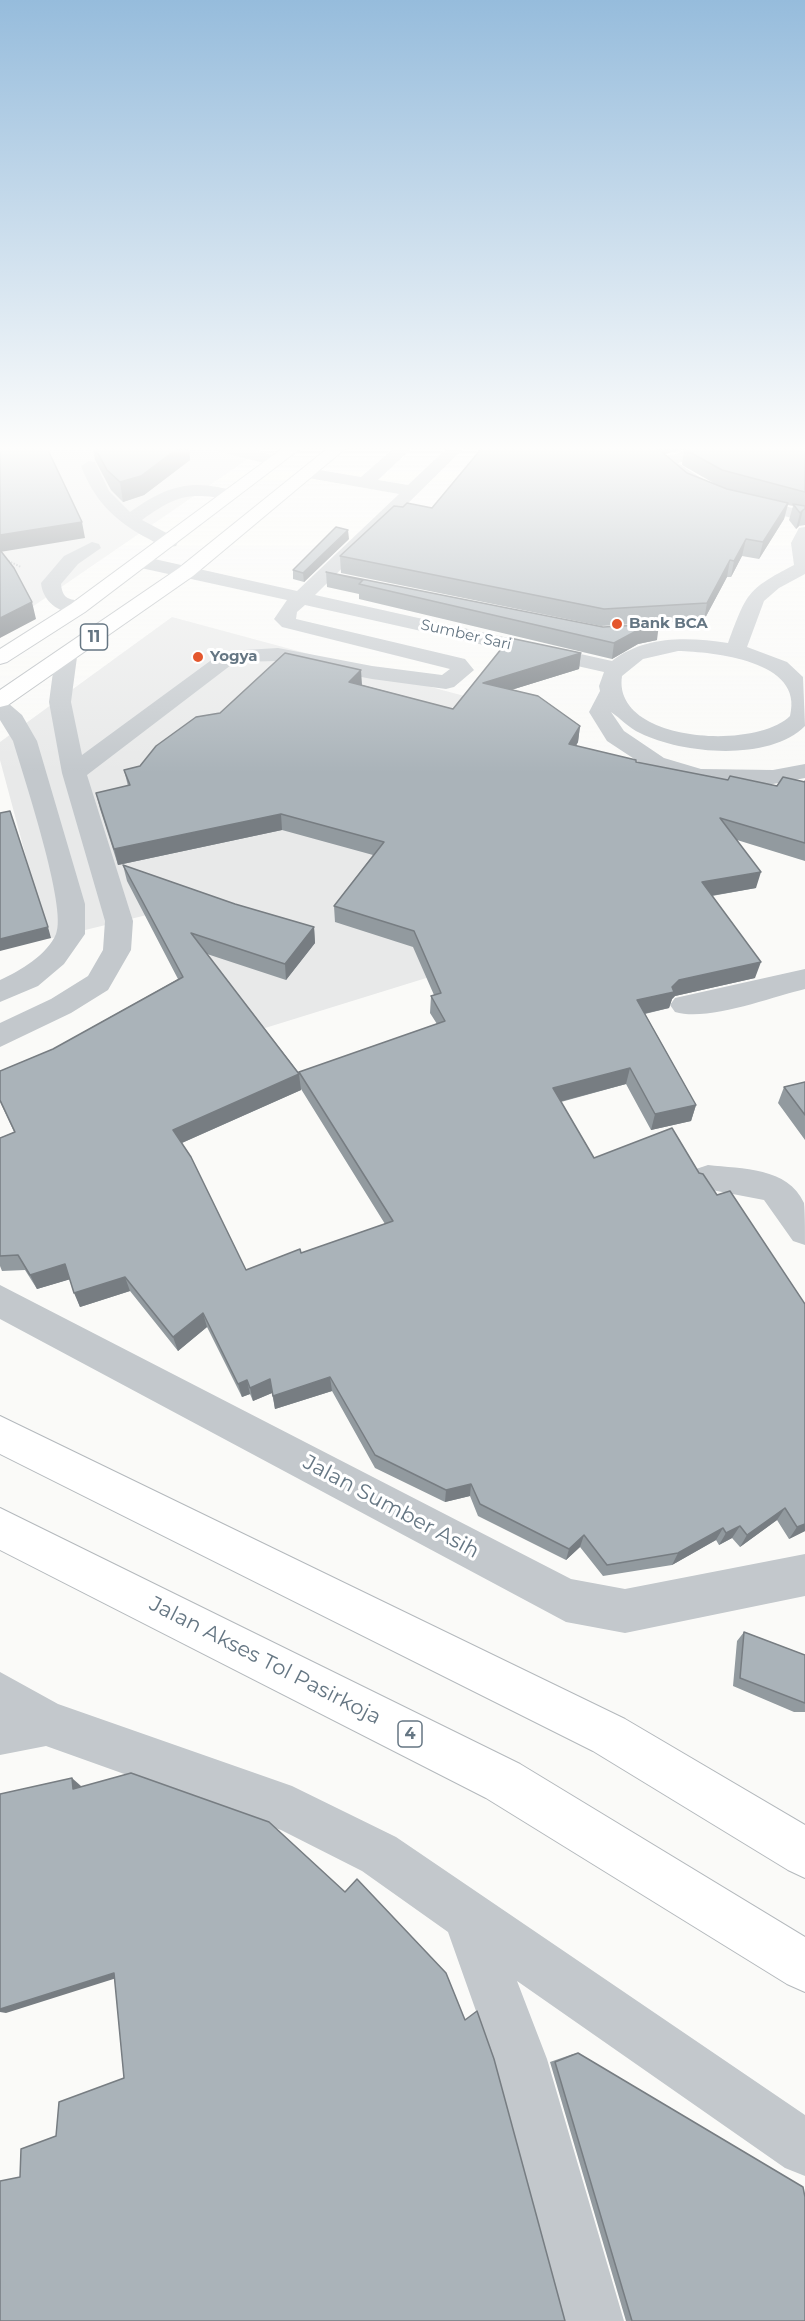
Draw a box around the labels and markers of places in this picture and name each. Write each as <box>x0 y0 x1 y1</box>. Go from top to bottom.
place label: Bank BCA <box>629 615 708 633</box>
marker: Bank BCA <box>610 617 624 631</box>
place label: Yogya <box>210 648 257 666</box>
marker: Yogya <box>191 650 205 664</box>

